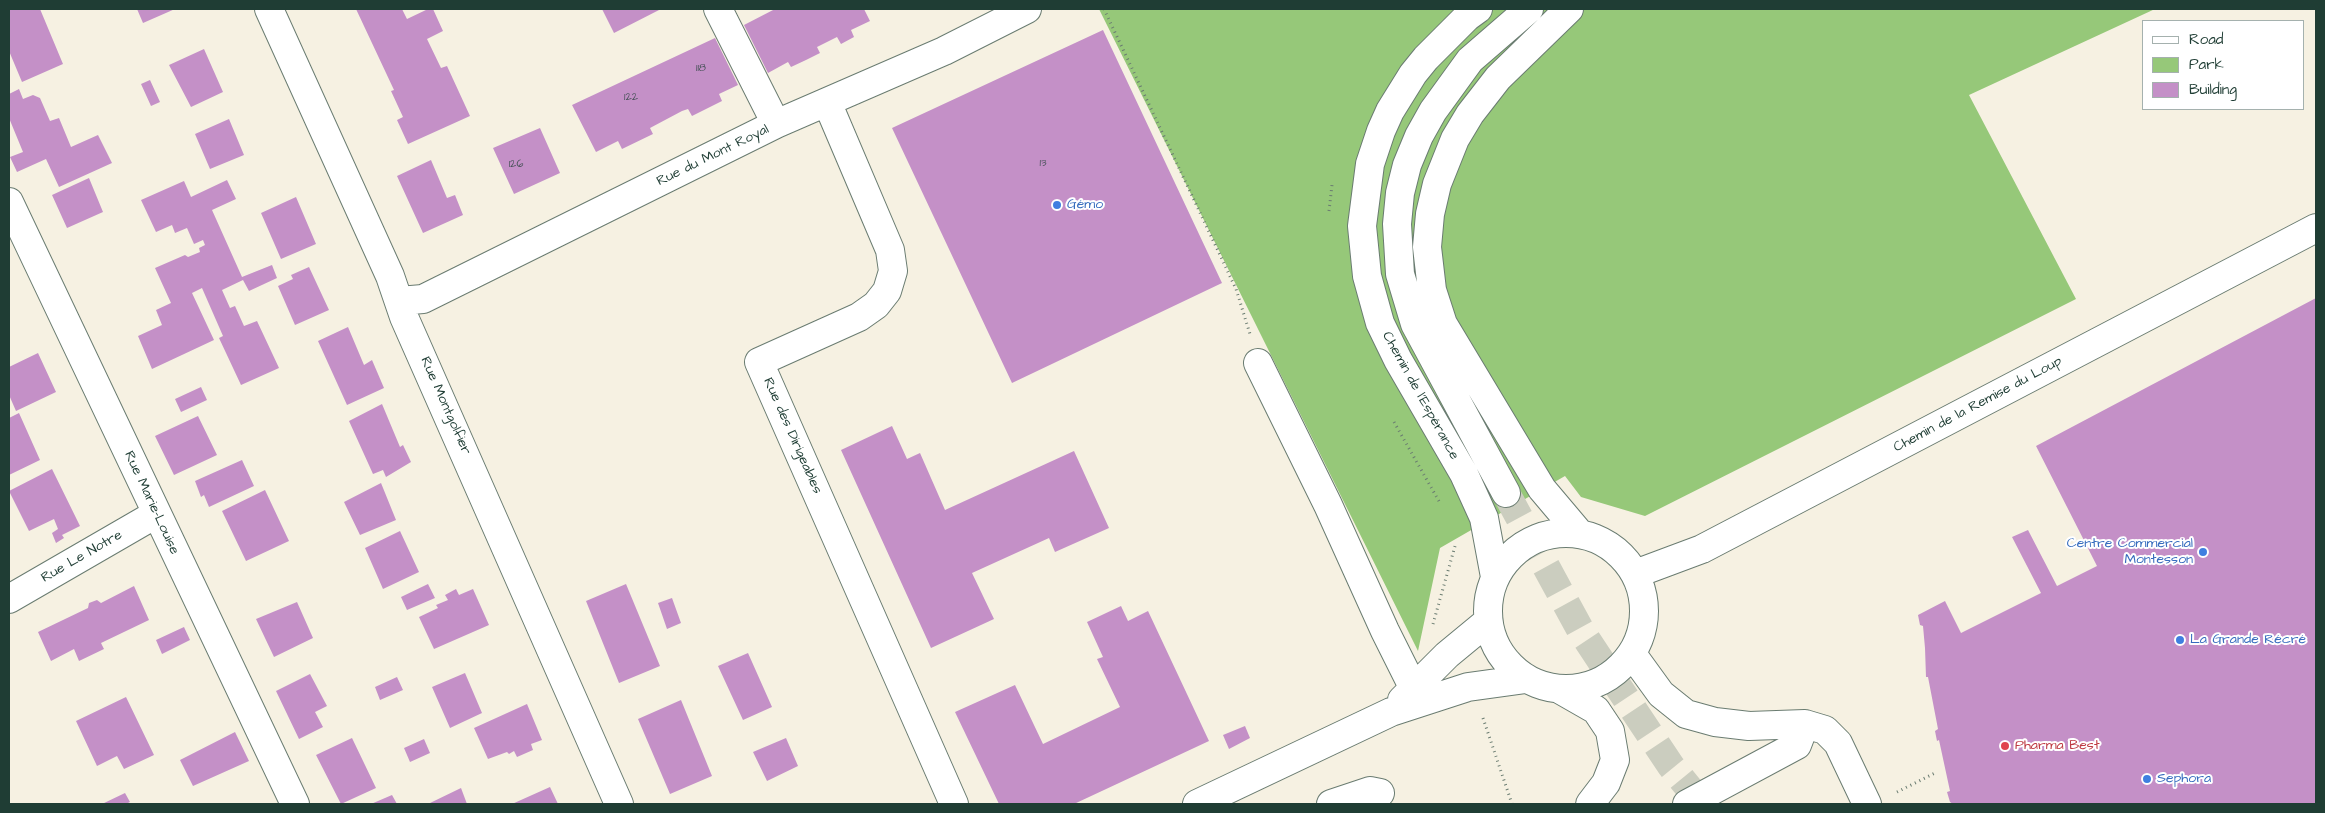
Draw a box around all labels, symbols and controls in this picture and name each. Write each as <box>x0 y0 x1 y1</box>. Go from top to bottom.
legend <box>2142 20 2305 110</box>
text: Road <box>2189 29 2223 50</box>
text: Park <box>2189 54 2224 75</box>
house number: 118 <box>696 62 706 76</box>
text: Building <box>2189 79 2237 100</box>
house number: 122 <box>624 91 638 105</box>
street label: Rue du Mont Royal <box>654 122 772 190</box>
house number: 13 <box>1039 157 1047 171</box>
house number: 126 <box>509 158 523 172</box>
place label: Gémo <box>1067 197 1103 213</box>
marker: Gémo <box>1051 199 1063 211</box>
street label: Chemin de l'Espérance <box>1378 329 1462 463</box>
street label: Chemin de la Remise du Loup <box>1891 353 2065 457</box>
street label: Rue Montgolfier <box>416 354 474 458</box>
street label: Rue des Dirigeables <box>759 375 825 497</box>
street label: Rue Marie-Louise <box>120 449 182 557</box>
street label: Rue Le Notre <box>39 527 125 587</box>
place label: Centre Commercial Montesson <box>2067 536 2193 568</box>
marker: Centre Commercial Montesson <box>2197 546 2209 558</box>
place label: La Grande Récré <box>2190 632 2306 648</box>
marker: La Grande Récré <box>2174 634 2186 646</box>
place label: Pharma Best <box>2015 738 2100 754</box>
marker: Pharma Best <box>1999 740 2011 752</box>
place label: Sephora <box>2157 771 2211 787</box>
marker: Sephora <box>2141 773 2153 785</box>

